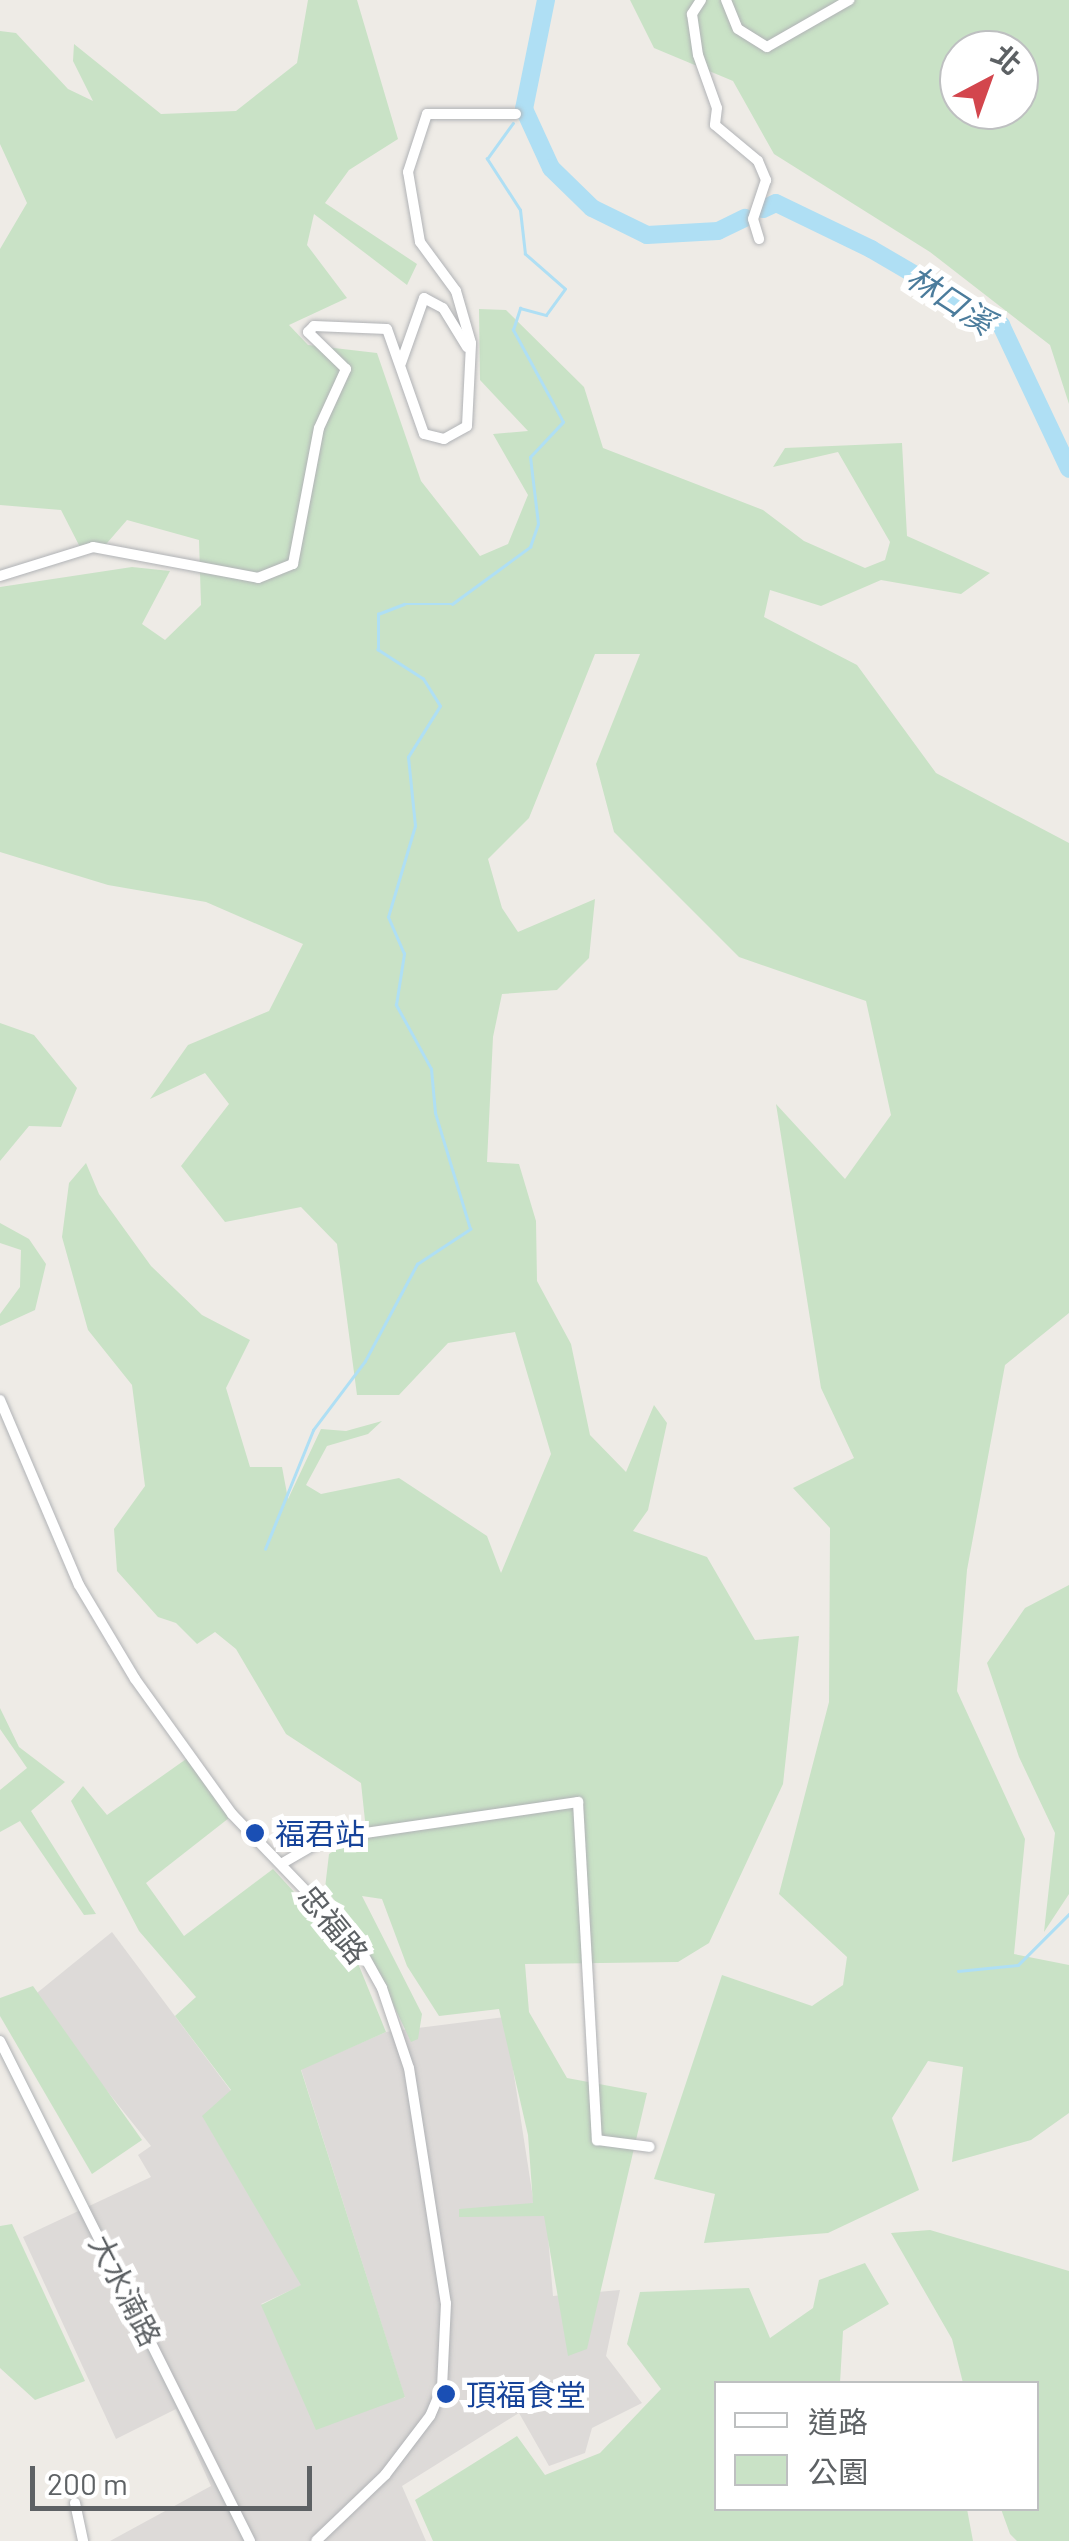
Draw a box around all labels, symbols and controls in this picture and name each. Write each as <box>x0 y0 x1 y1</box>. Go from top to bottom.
north arrow <box>939 30 1039 130</box>
text: 北 <box>986 37 1029 81</box>
water label: 林口溪 <box>900 257 1002 341</box>
place label: 福君站 <box>275 1815 365 1851</box>
marker: 福君站 <box>244 1822 266 1844</box>
street label: 忠福路 <box>292 1878 376 1970</box>
street label: 大水湳路 <box>83 2228 169 2352</box>
place label: 頂福食堂 <box>466 2376 586 2412</box>
legend <box>714 2381 1039 2511</box>
marker: 頂福食堂 <box>435 2383 457 2405</box>
text: 道路 <box>808 2403 868 2439</box>
scale bar <box>35 2446 318 2508</box>
text: 公園 <box>808 2453 868 2489</box>
text: 200 m <box>47 2465 128 2501</box>

